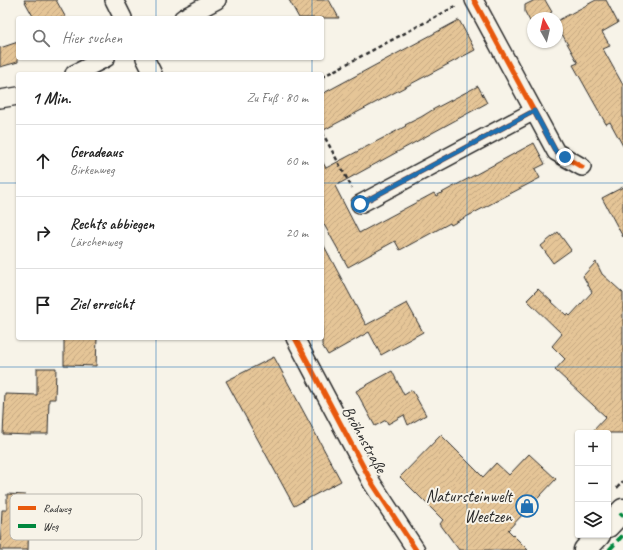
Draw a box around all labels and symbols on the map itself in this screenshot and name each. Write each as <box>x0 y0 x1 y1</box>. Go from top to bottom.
north arrow <box>527 12 563 48</box>
route end <box>556 148 574 166</box>
route start <box>351 195 369 213</box>
street label: Bröhnstraße <box>337 402 392 478</box>
place label: Natursteinwelt Weetzen <box>426 486 514 527</box>
shop icon: Natursteinwelt Weetzen <box>514 493 540 519</box>
legend <box>10 494 142 540</box>
text: Radweg <box>43 501 72 515</box>
text: Weg <box>43 519 60 533</box>

